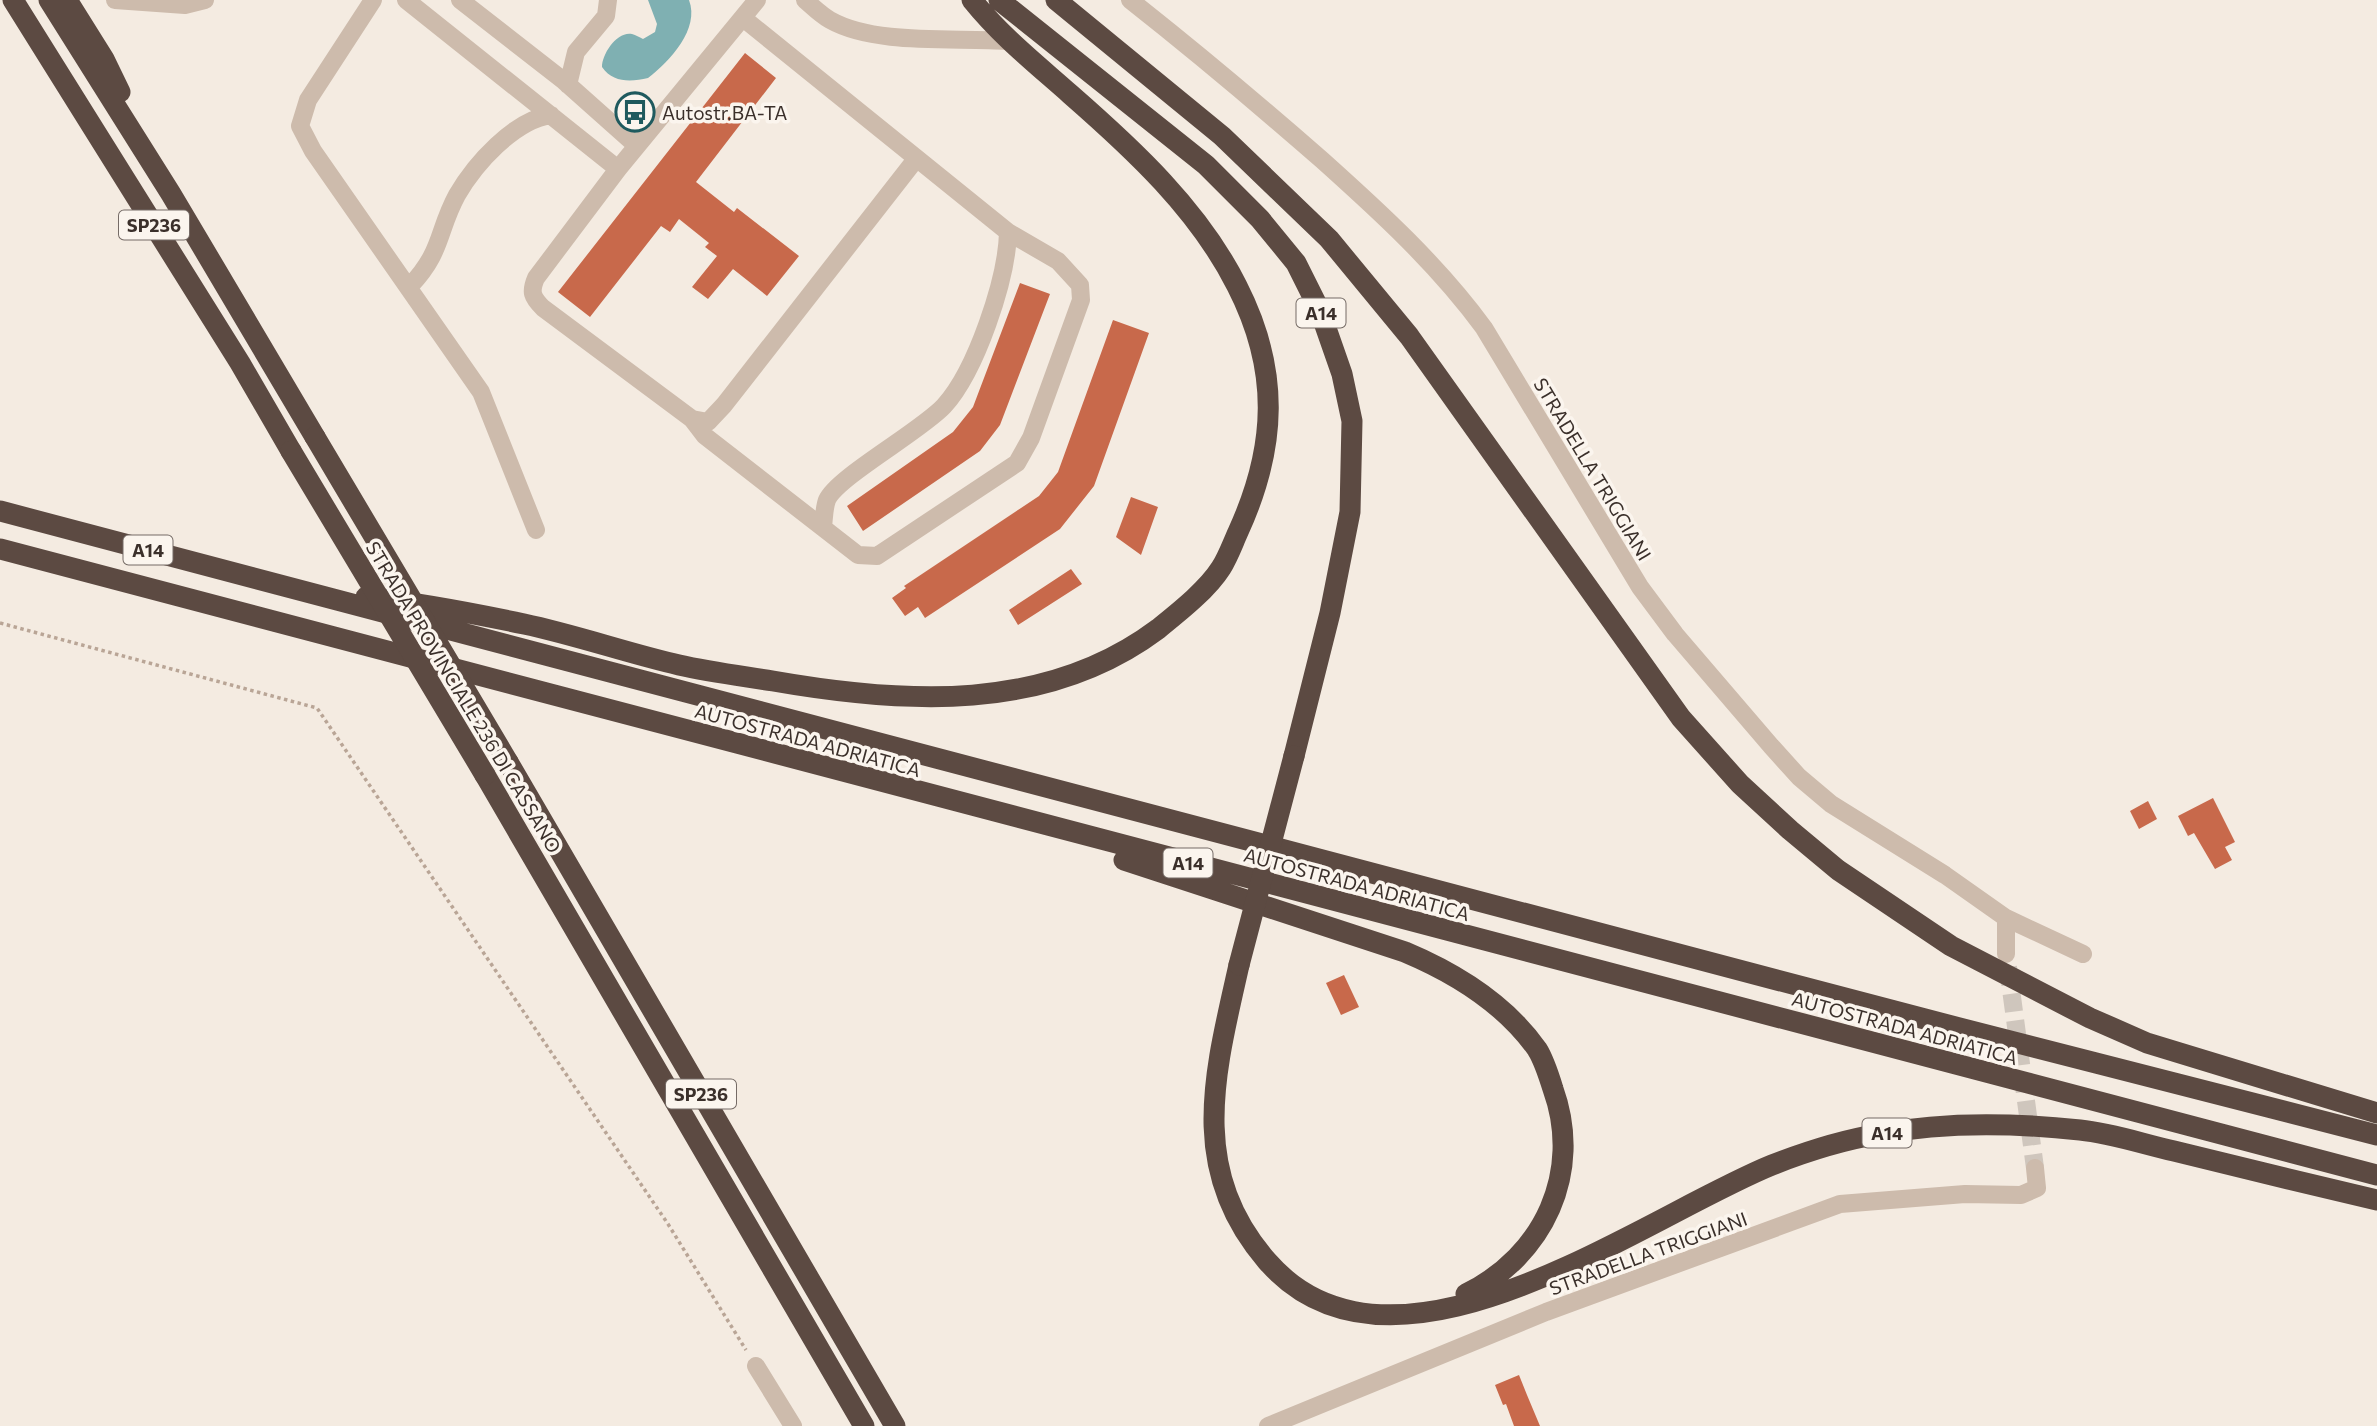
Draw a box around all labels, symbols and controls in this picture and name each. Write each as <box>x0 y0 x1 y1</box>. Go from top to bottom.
bus stop icon: Autostr.BA-TA <box>614 91 656 133</box>
place label: Autostr.BA-TA <box>662 101 787 124</box>
road number: SP236 <box>119 210 189 240</box>
road number: A14 <box>1296 298 1346 328</box>
street label: STRADELLA TRIGGIANI <box>1529 374 1657 564</box>
road number: A14 <box>124 536 172 564</box>
street label: STRADA PROVINCIALE 236 DI CASSANO <box>362 537 566 857</box>
street label: AUTOSTRADA ADRIATICA <box>693 699 923 781</box>
street label: AUTOSTRADA ADRIATICA <box>1242 843 1472 925</box>
road number: A14 <box>1164 848 1212 878</box>
street label: AUTOSTRADA ADRIATICA <box>1790 987 2020 1069</box>
road number: SP236 <box>666 1079 736 1108</box>
road number: A14 <box>1862 1118 1912 1148</box>
street label: STRADELLA TRIGGIANI <box>1546 1206 1750 1300</box>

